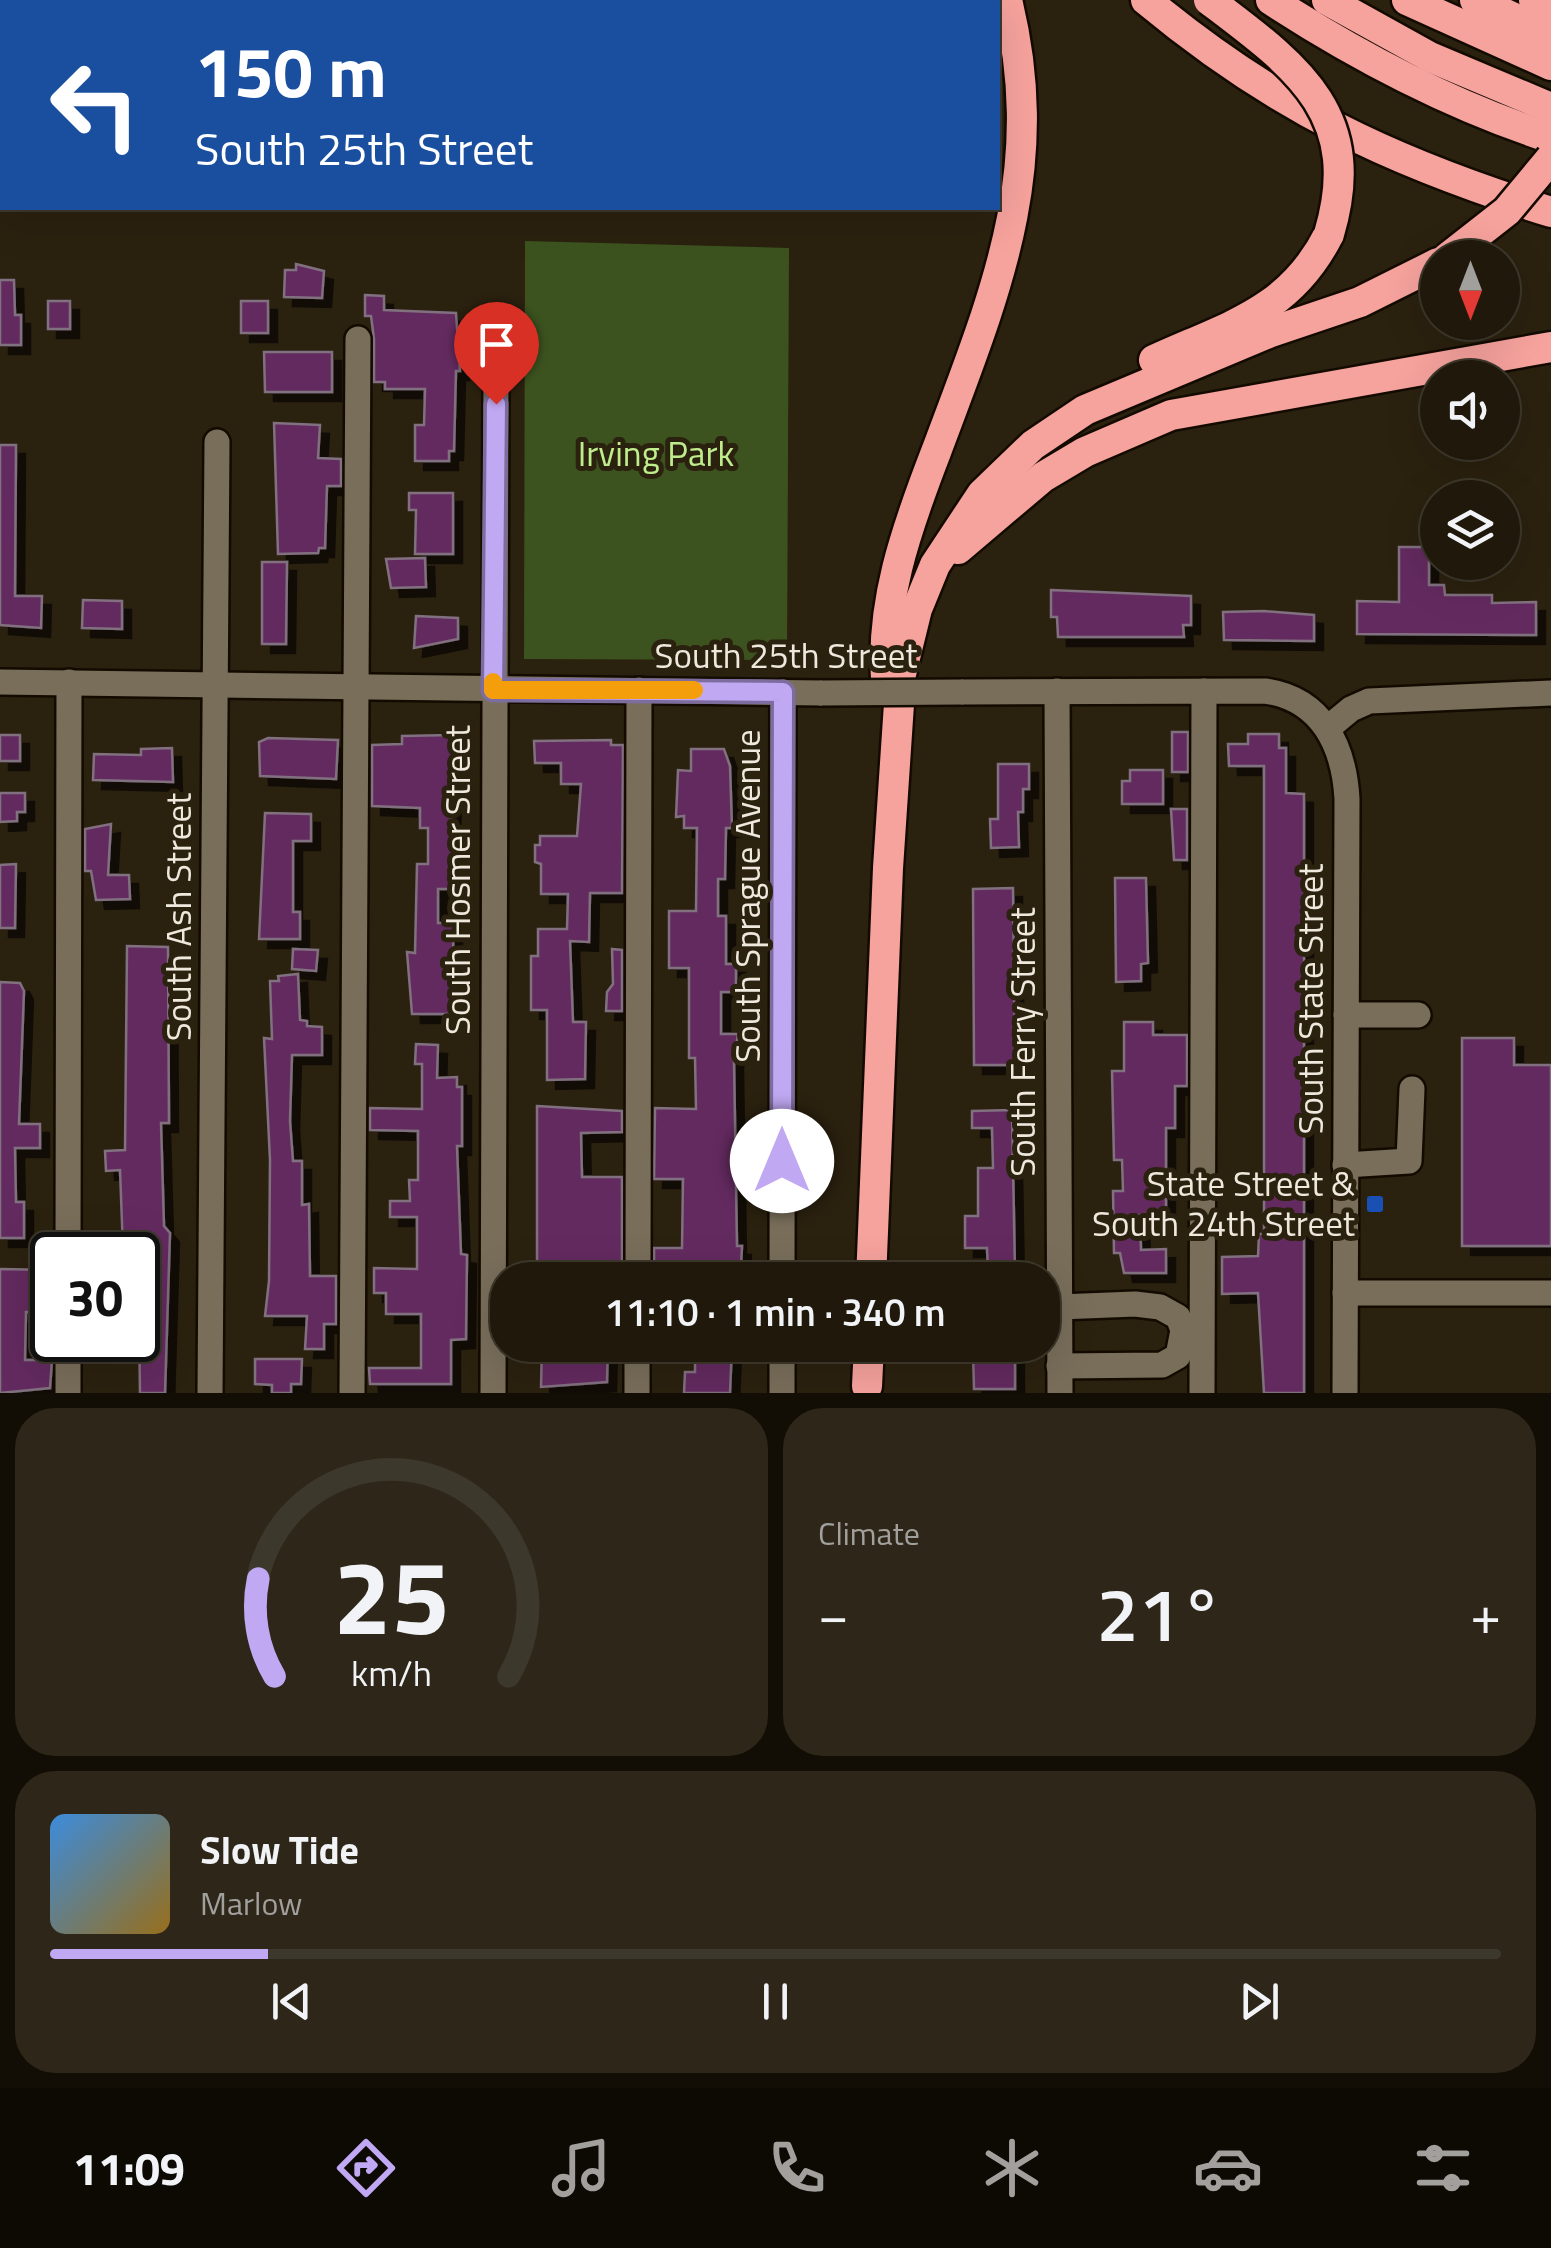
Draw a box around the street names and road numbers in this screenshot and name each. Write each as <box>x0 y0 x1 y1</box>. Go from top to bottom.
street label: South 25th Street <box>654 628 918 682</box>
street label: South Hosmer Street <box>430 725 484 1035</box>
street label: South Sprague Avenue <box>720 729 774 1063</box>
street label: South Ash Street <box>151 793 205 1041</box>
street label: South State Street <box>1283 863 1337 1135</box>
street label: South Ferry Street <box>995 907 1049 1177</box>

